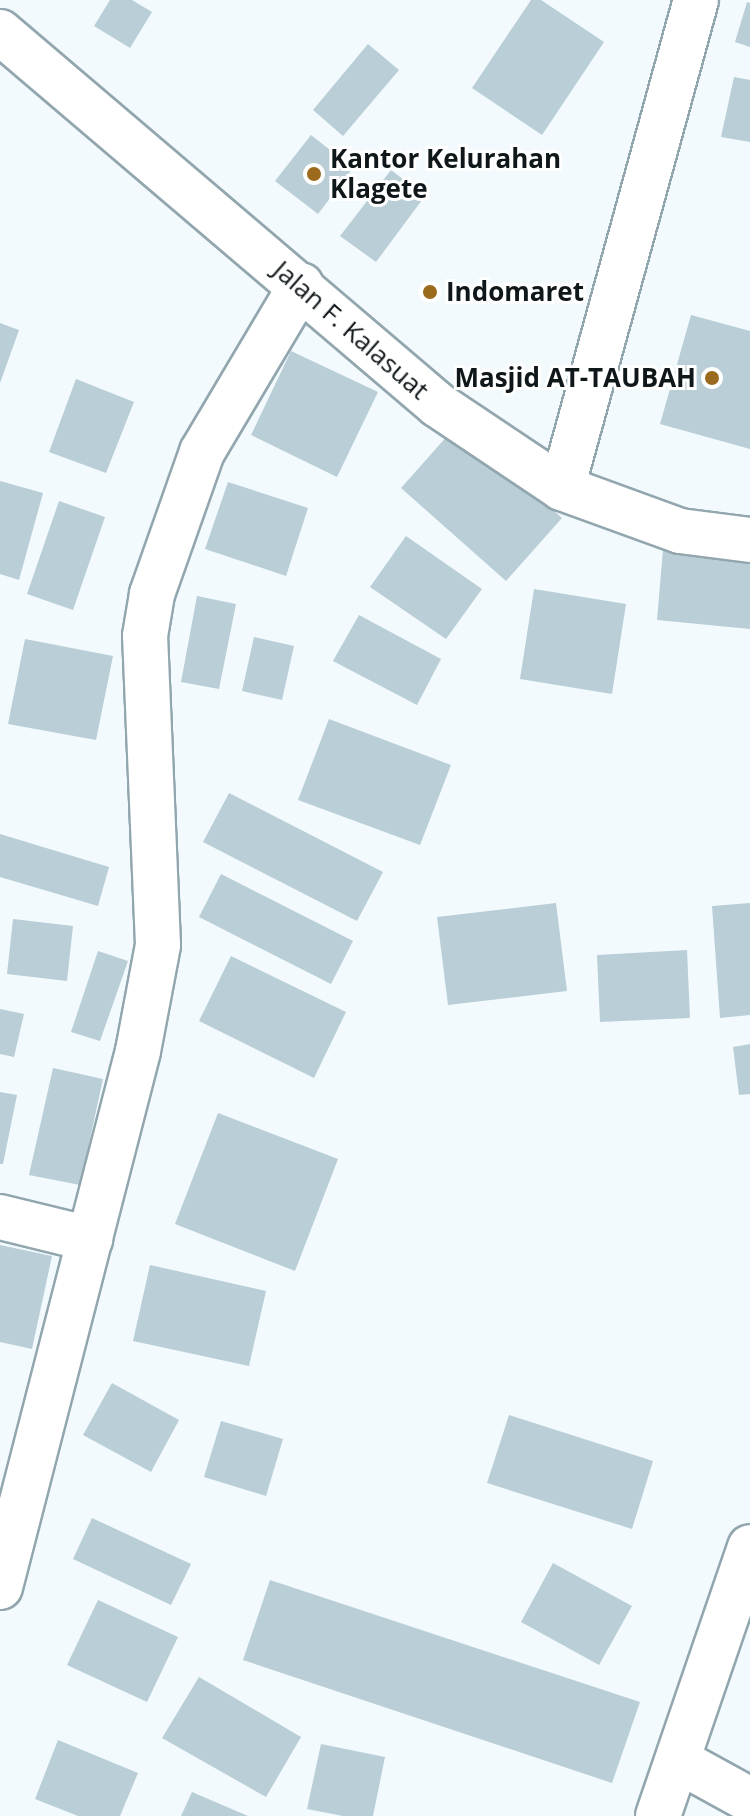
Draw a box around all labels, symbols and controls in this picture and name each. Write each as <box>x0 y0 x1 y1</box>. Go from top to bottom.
place label: Kantor Kelurahan Klagete <box>330 143 561 204</box>
marker: Kantor Kelurahan Klagete <box>305 165 323 183</box>
street label: Jalan F. Kalasuat <box>267 254 435 406</box>
place label: Indomaret <box>446 276 584 308</box>
marker: Indomaret <box>421 283 439 301</box>
place label: Masjid AT-TAUBAH <box>454 362 696 394</box>
marker: Masjid AT-TAUBAH <box>703 369 721 387</box>

